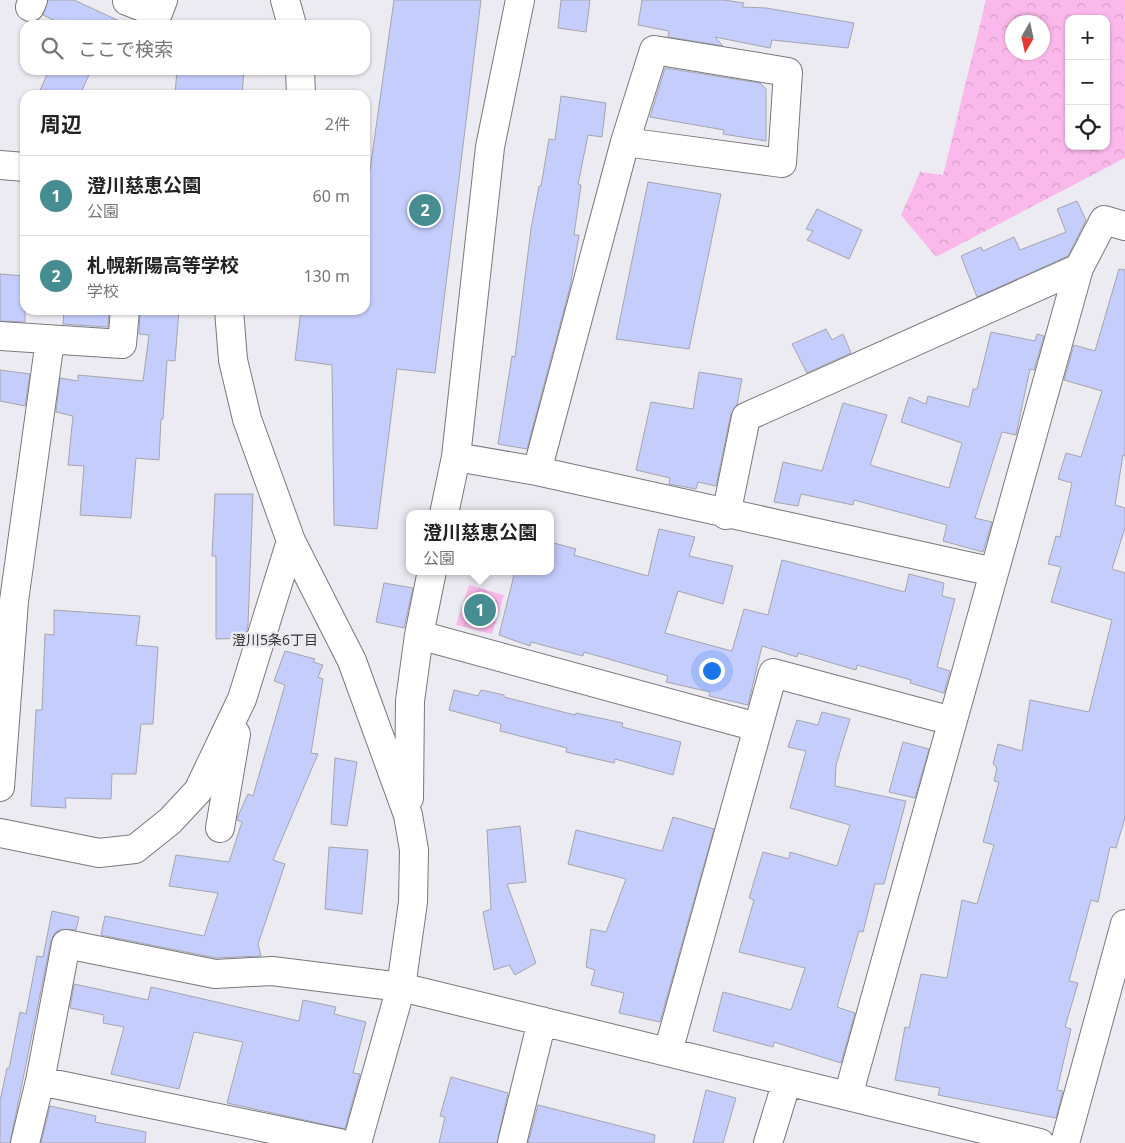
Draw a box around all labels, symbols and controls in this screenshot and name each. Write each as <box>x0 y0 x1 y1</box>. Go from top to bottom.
north arrow <box>1005 15 1050 60</box>
map controls <box>1065 15 1110 150</box>
button: + <box>1065 15 1110 60</box>
search box <box>20 20 370 75</box>
icon: search <box>38 34 66 62</box>
text: ここで検索 <box>78 36 173 62</box>
button: − <box>1065 60 1110 105</box>
button: locate <box>1065 105 1110 150</box>
text: 周辺 <box>40 110 82 138</box>
text: 2件 <box>325 113 350 135</box>
text: 澄川慈恵公園 <box>87 172 201 198</box>
text: 1 <box>51 185 61 207</box>
text: 60 m <box>313 185 350 207</box>
pin: 2 <box>409 191 441 229</box>
text: 公園 <box>87 200 119 222</box>
text: 札幌新陽高等学校 <box>87 252 239 278</box>
text: 2 <box>51 265 61 287</box>
text: 130 m <box>303 265 350 287</box>
text: 学校 <box>87 280 119 302</box>
popup <box>406 510 554 575</box>
text: 澄川慈恵公園 <box>423 519 537 545</box>
text: 公園 <box>423 547 455 569</box>
pin: 1 <box>464 591 496 629</box>
district label: 澄川5条6丁目 <box>232 630 318 649</box>
your location <box>699 658 725 684</box>

